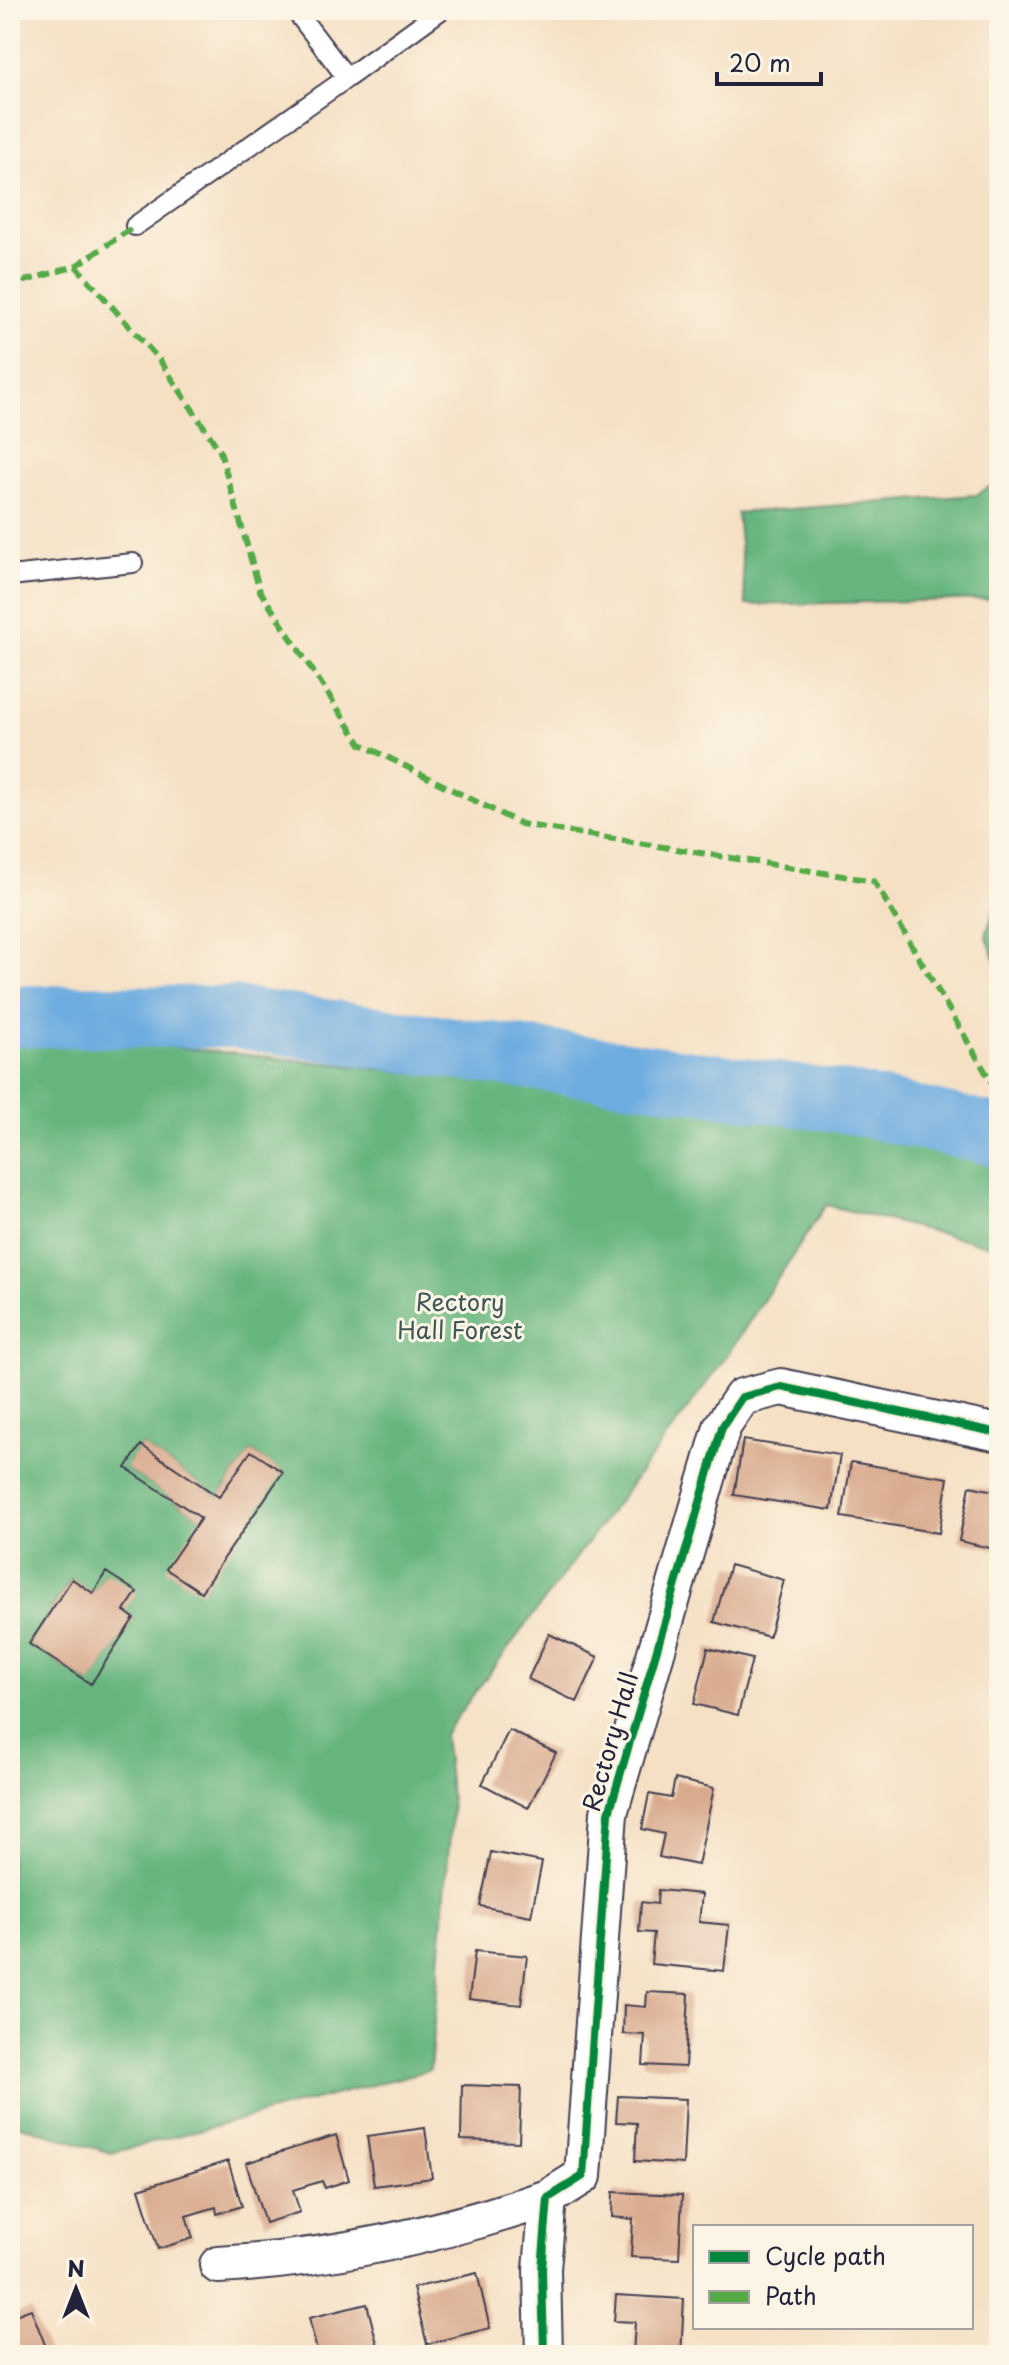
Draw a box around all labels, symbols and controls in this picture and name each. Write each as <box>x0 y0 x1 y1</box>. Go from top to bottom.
scale bar <box>717 36 821 86</box>
text: 20 m <box>729 44 791 80</box>
park label: Rectory Hall Forest <box>397 1283 523 1347</box>
street label: Rectory Hall <box>572 1668 646 1815</box>
legend <box>693 2225 973 2329</box>
text: Cycle path <box>765 2237 886 2273</box>
north arrow <box>36 2249 116 2329</box>
text: N <box>67 2251 85 2284</box>
text: Path <box>765 2277 817 2313</box>

